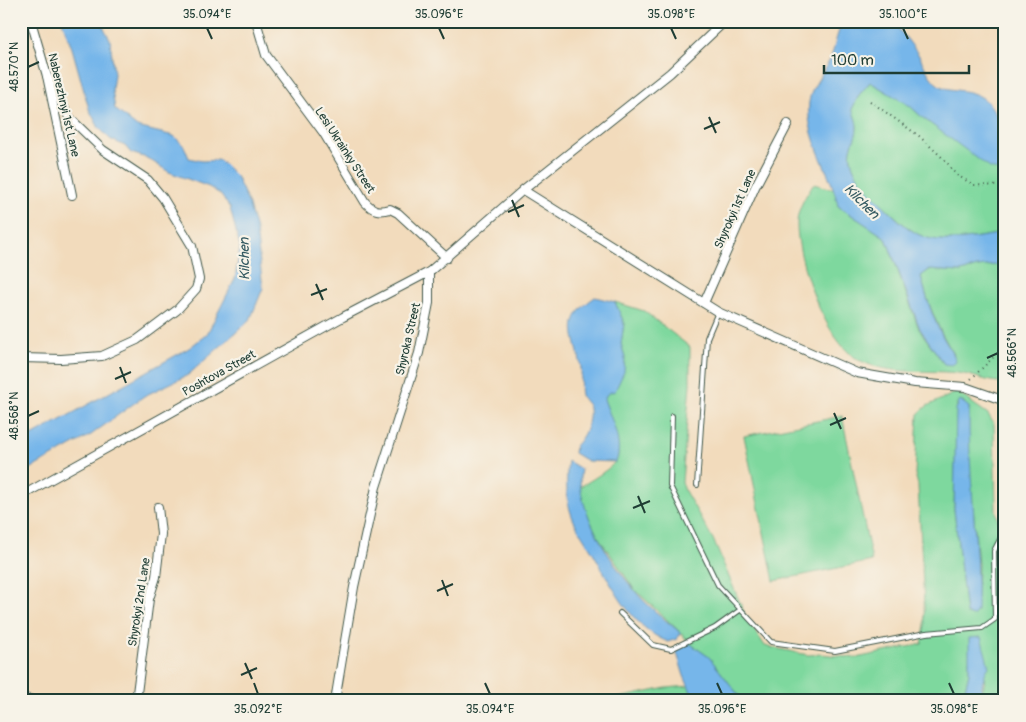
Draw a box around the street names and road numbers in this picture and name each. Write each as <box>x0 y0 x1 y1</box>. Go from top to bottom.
street label: Naberezhnyi 1st Lane <box>44 52 83 158</box>
street label: Lesi Ukrainky Street <box>311 104 378 196</box>
street label: Shyrokyi 1st Lane <box>711 167 760 251</box>
street label: Shyroka Street <box>393 301 424 377</box>
street label: Poshtova Street <box>180 347 259 400</box>
street label: Shyrokyi 2nd Lane <box>125 556 154 648</box>

